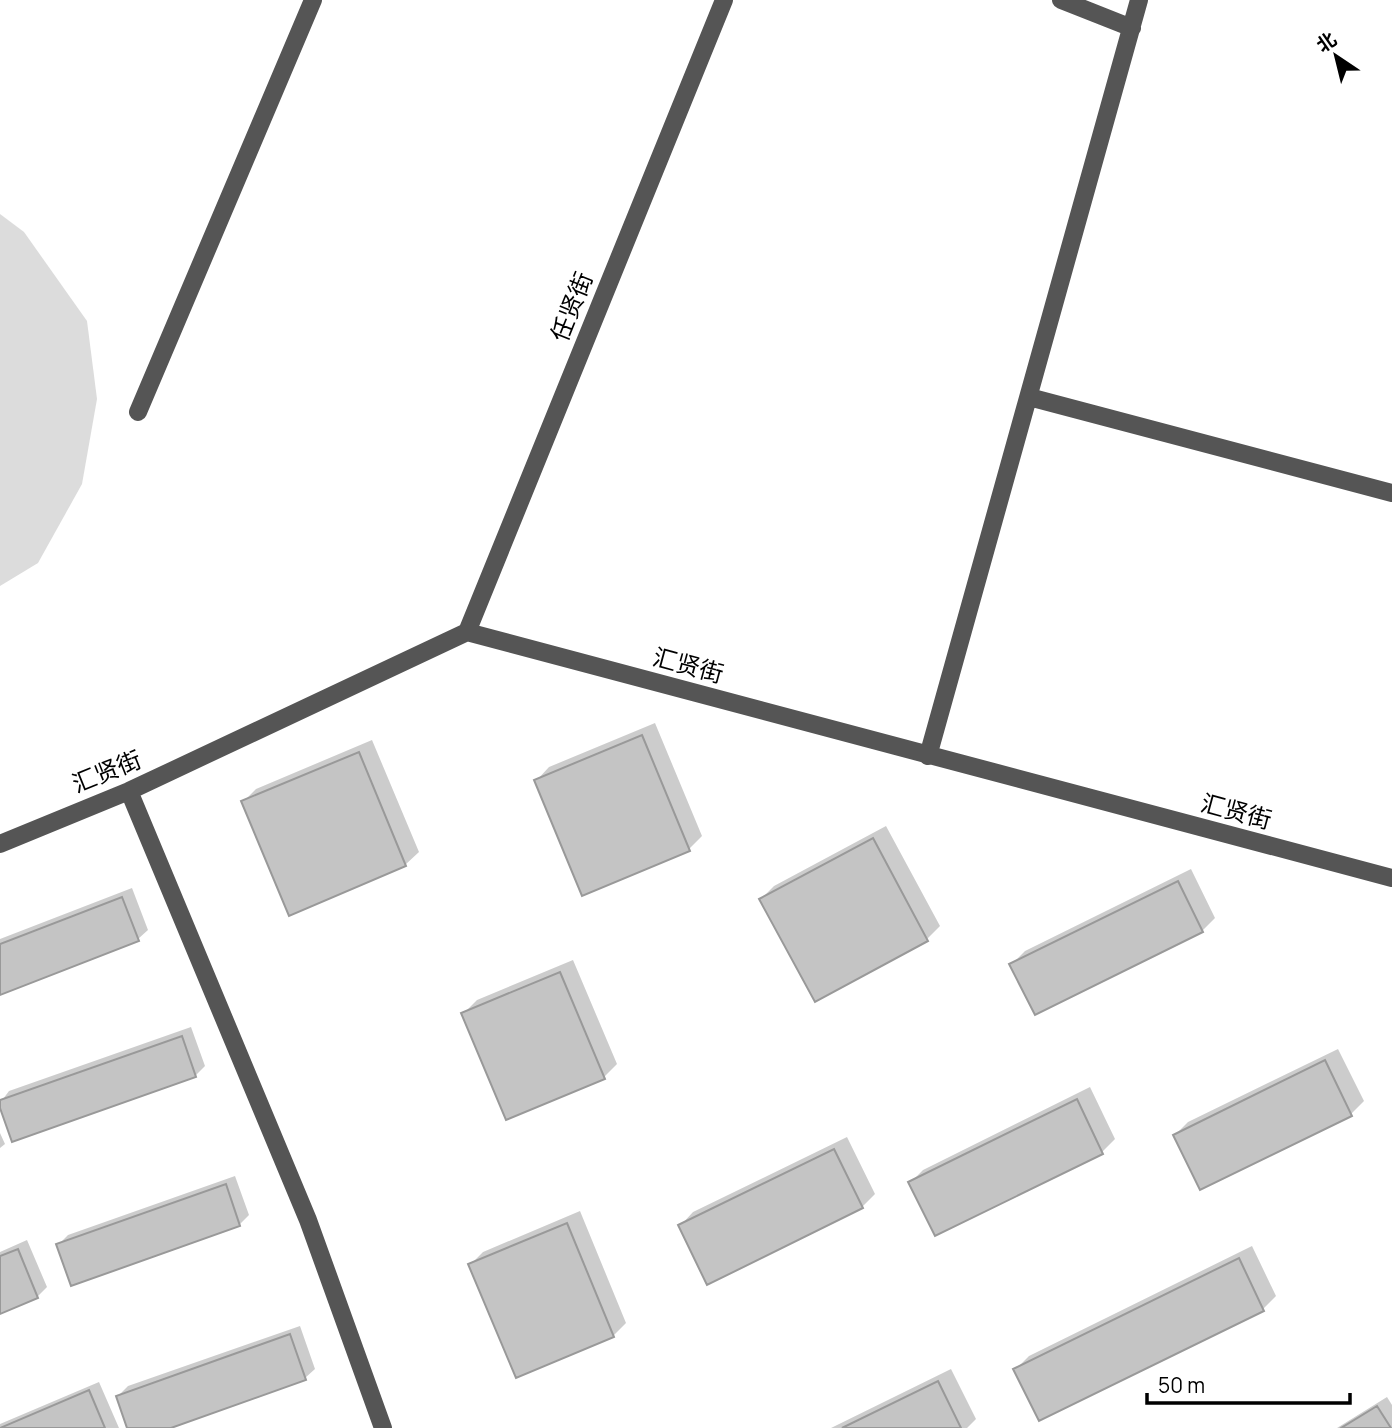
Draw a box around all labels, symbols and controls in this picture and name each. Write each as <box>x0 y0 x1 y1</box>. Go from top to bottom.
north arrow <box>1301 21 1371 91</box>
text: 北 <box>1311 26 1341 58</box>
street label: 任贤街 <box>542 267 599 346</box>
street label: 汇贤街 <box>649 639 727 690</box>
street label: 汇贤街 <box>67 742 146 799</box>
street label: 汇贤街 <box>1197 785 1275 836</box>
scale bar <box>1147 1362 1350 1406</box>
text: 50 m <box>1158 1371 1205 1399</box>

